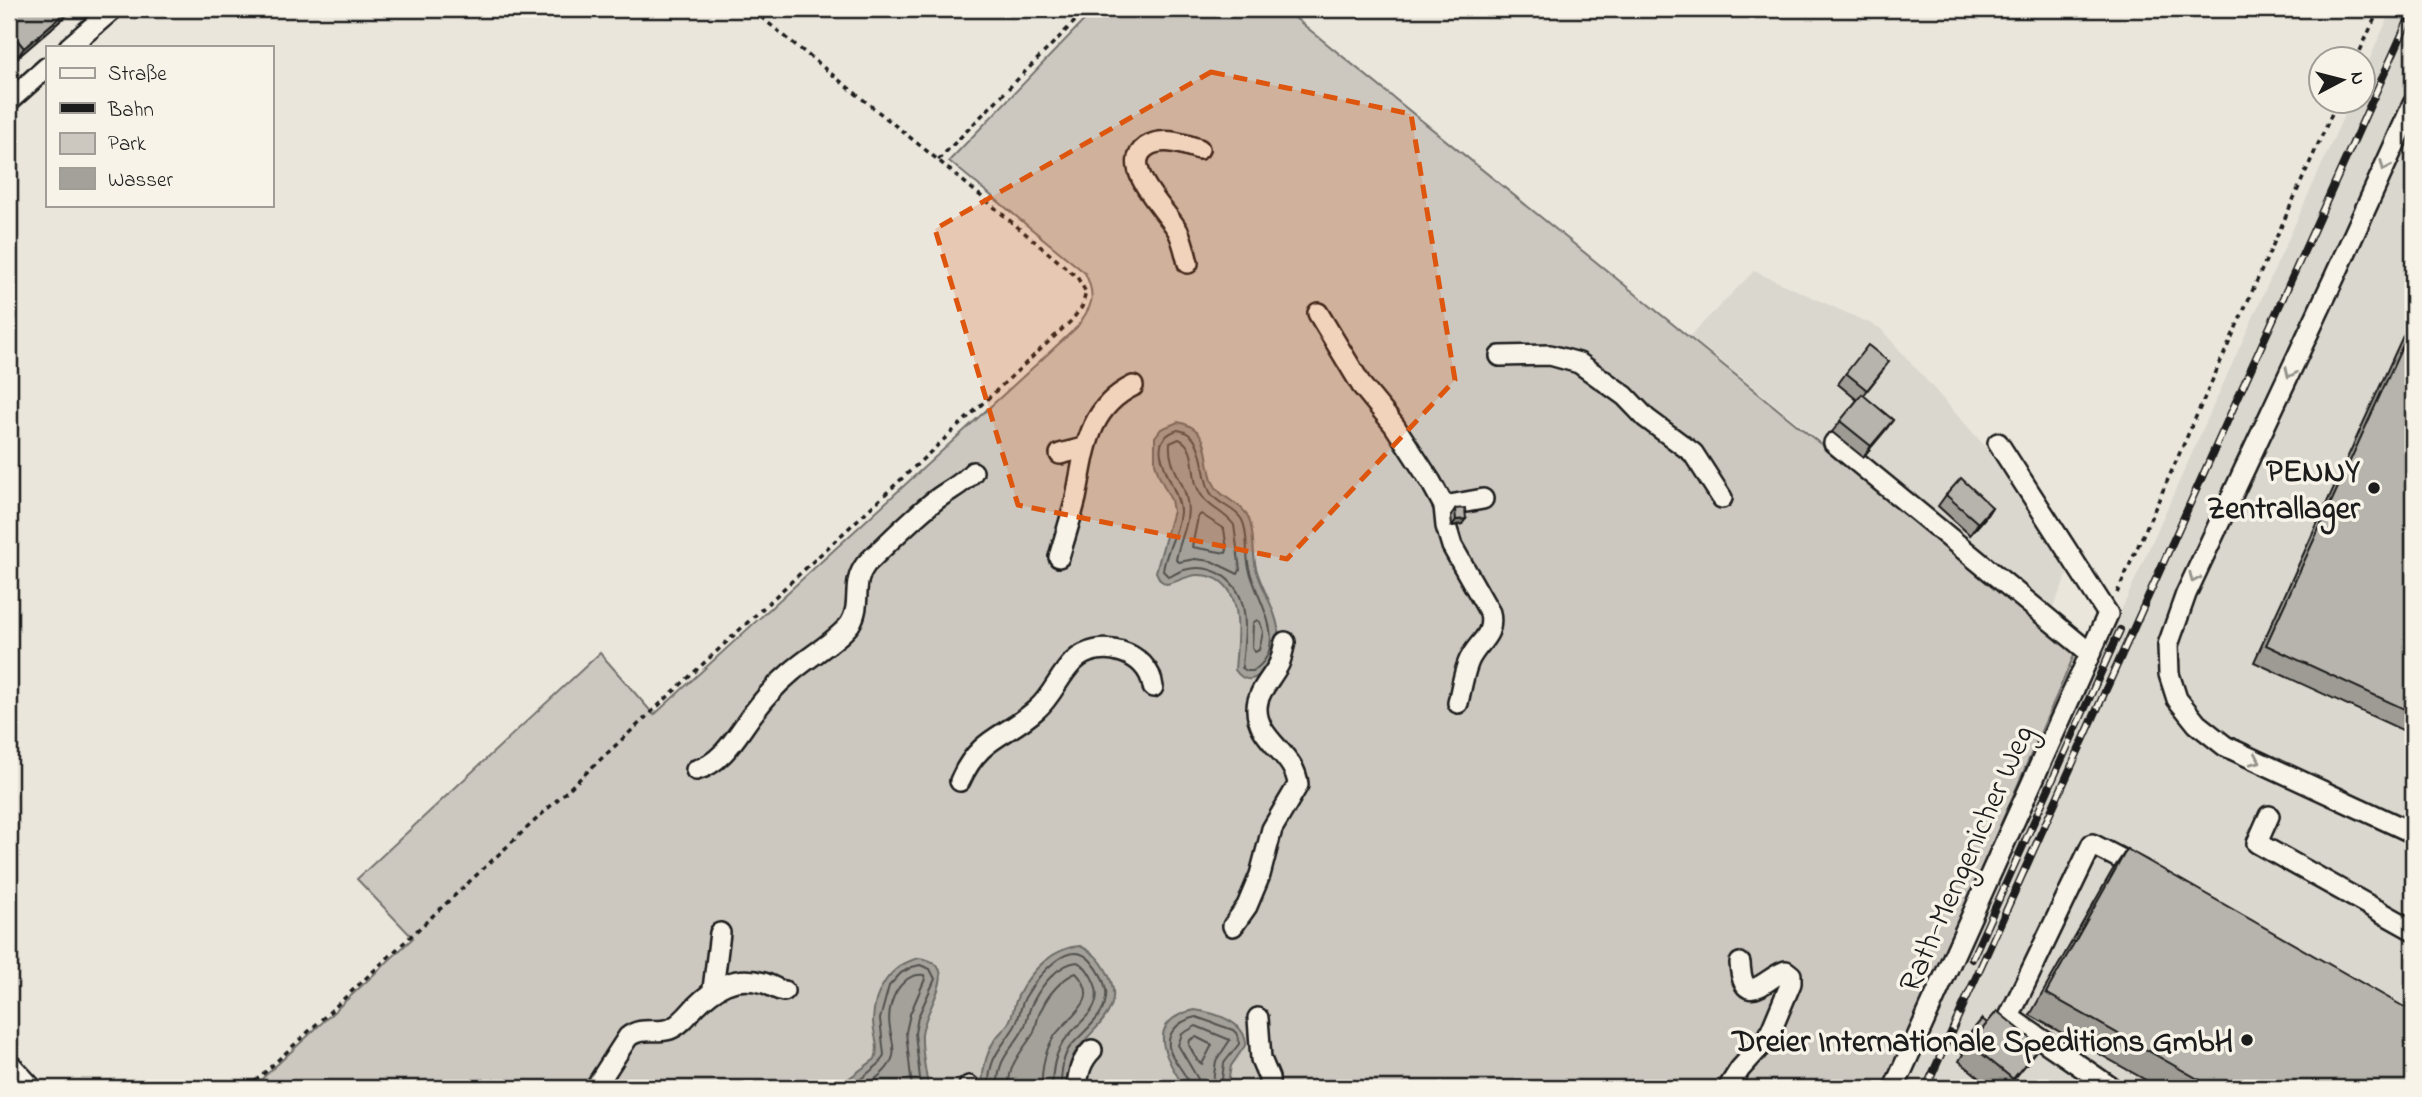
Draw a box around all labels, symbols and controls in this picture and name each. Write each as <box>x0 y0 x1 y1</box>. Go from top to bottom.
legend <box>46 46 273 206</box>
north arrow <box>2306 46 2376 116</box>
text: Straße <box>108 60 167 90</box>
text: N <box>2342 70 2371 86</box>
text: Bahn <box>107 96 154 126</box>
text: Park <box>108 130 147 160</box>
one-way arrow <box>2379 159 2393 171</box>
text: Wasser <box>108 166 173 196</box>
one-way arrow <box>2284 365 2298 378</box>
place label: PENNY Zentrallager <box>2207 450 2361 535</box>
marker: PENNY Zentrallager <box>2366 480 2382 496</box>
one-way arrow <box>2188 571 2202 584</box>
street label: Rath-Mengenicher Weg <box>1888 718 2048 1001</box>
one-way arrow <box>2248 751 2261 765</box>
place label: Dreier Internationale Speditions GmbH <box>1730 1020 2233 1067</box>
marker: Dreier Internationale Speditions GmbH <box>2239 1032 2255 1048</box>

